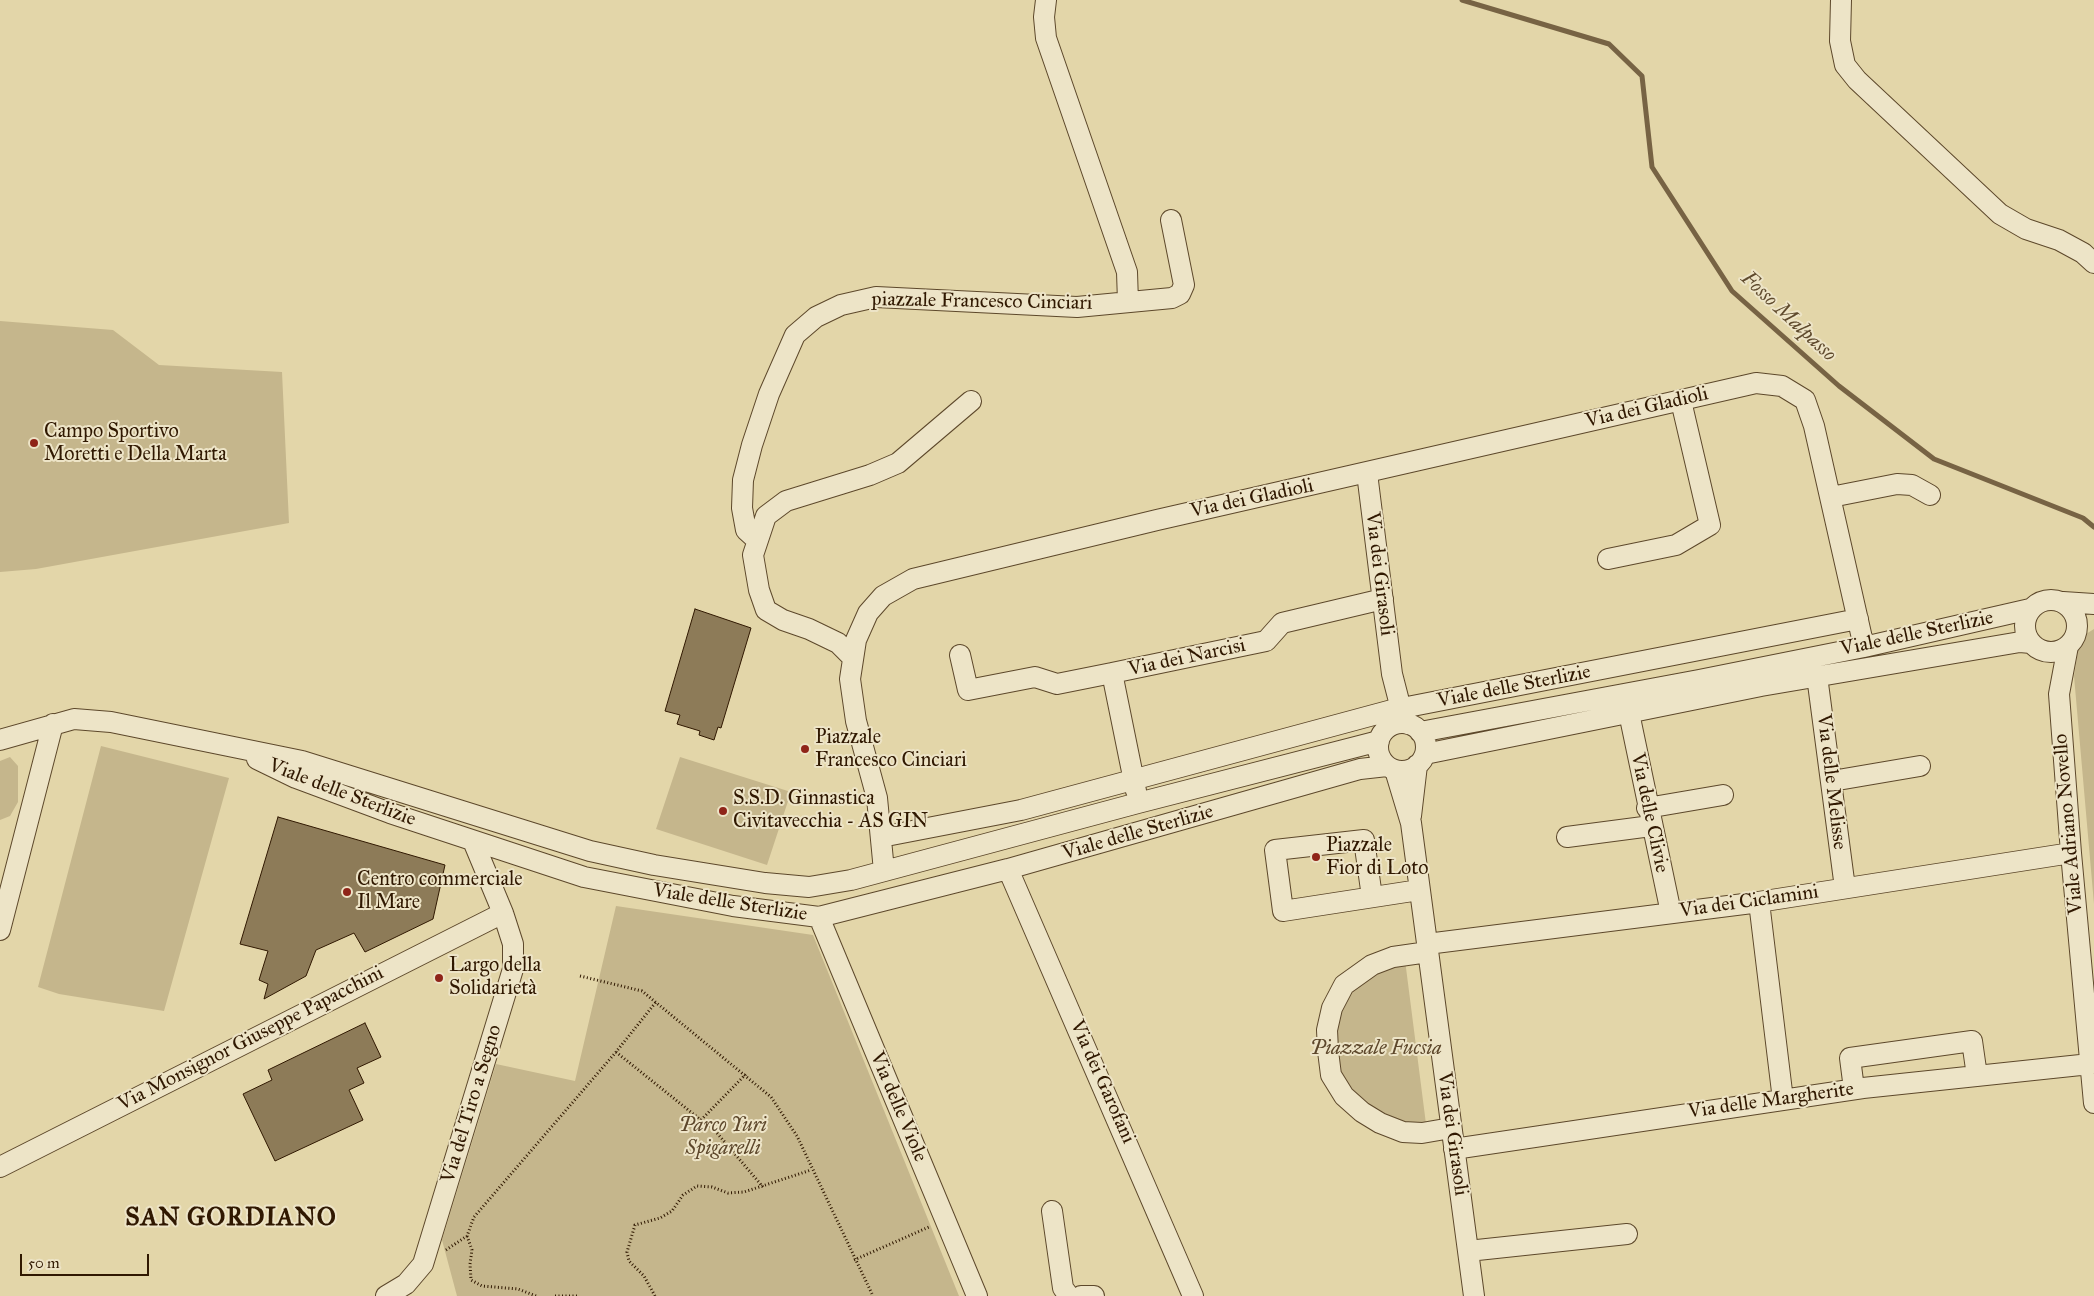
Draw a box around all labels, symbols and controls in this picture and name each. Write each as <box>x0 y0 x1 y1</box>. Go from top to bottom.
water label: Fosso Malpasso <box>1735 266 1841 368</box>
street label: piazzale Francesco Cinciari <box>871 288 1093 316</box>
street label: Via dei Gladioli <box>1583 382 1711 434</box>
place label: Campo Sportivo Moretti e Della Marta <box>44 420 227 467</box>
marker: Campo Sportivo Moretti e Della Marta <box>28 437 40 449</box>
street label: Via dei Gladioli <box>1188 474 1316 524</box>
street label: Via dei Girasoli <box>1359 511 1399 637</box>
street label: Viale delle Sterlizie <box>1838 606 1996 662</box>
street label: Via dei Narcisi <box>1126 634 1248 682</box>
street label: Viale delle Sterlizie <box>1435 660 1593 714</box>
street label: Via delle Melisse <box>1811 713 1851 851</box>
place label: Piazzale Francesco Cinciari <box>815 726 967 773</box>
street label: Viale Adriano Novello <box>2049 733 2089 915</box>
marker: Piazzale Francesco Cinciari <box>799 743 811 755</box>
street label: Via delle Clivie <box>1625 751 1673 875</box>
street label: Viale delle Sterlizie <box>265 754 419 832</box>
place label: S.S.D. Ginnastica Civitavecchia - AS GIN <box>733 787 928 834</box>
street label: Viale delle Sterlizie <box>1060 800 1216 866</box>
marker: S.S.D. Ginnastica Civitavecchia - AS GIN <box>717 805 729 817</box>
place label: Piazzale Fior di Loto <box>1326 834 1429 881</box>
marker: Piazzale Fior di Loto <box>1310 851 1322 863</box>
place label: Centro commerciale Il Mare <box>357 868 523 915</box>
street label: Viale delle Sterlizie <box>651 879 809 927</box>
street label: Via dei Ciclamini <box>1678 880 1820 924</box>
marker: Centro commerciale Il Mare <box>341 886 353 898</box>
place label: Largo della Solidarietà <box>449 954 541 1001</box>
street label: Via Monsignor Giuseppe Papacchini <box>114 961 388 1117</box>
marker: Largo della Solidarietà <box>433 972 445 984</box>
street label: Via dei Garofani <box>1064 1017 1140 1147</box>
street label: Via del Tiro a Segno <box>436 1022 508 1186</box>
park label: Piazzale Fucsia <box>1310 1037 1442 1061</box>
street label: Via delle Viole <box>864 1048 932 1166</box>
street label: Via dei Girasoli <box>1431 1071 1473 1197</box>
street label: Via delle Margherite <box>1686 1077 1856 1125</box>
park label: Parco Yuri Spigarelli <box>679 1114 767 1161</box>
district label: SAN GORDIANO <box>124 1204 338 1234</box>
scale bar <box>22 1244 151 1276</box>
text: 50 m <box>28 1254 60 1272</box>

